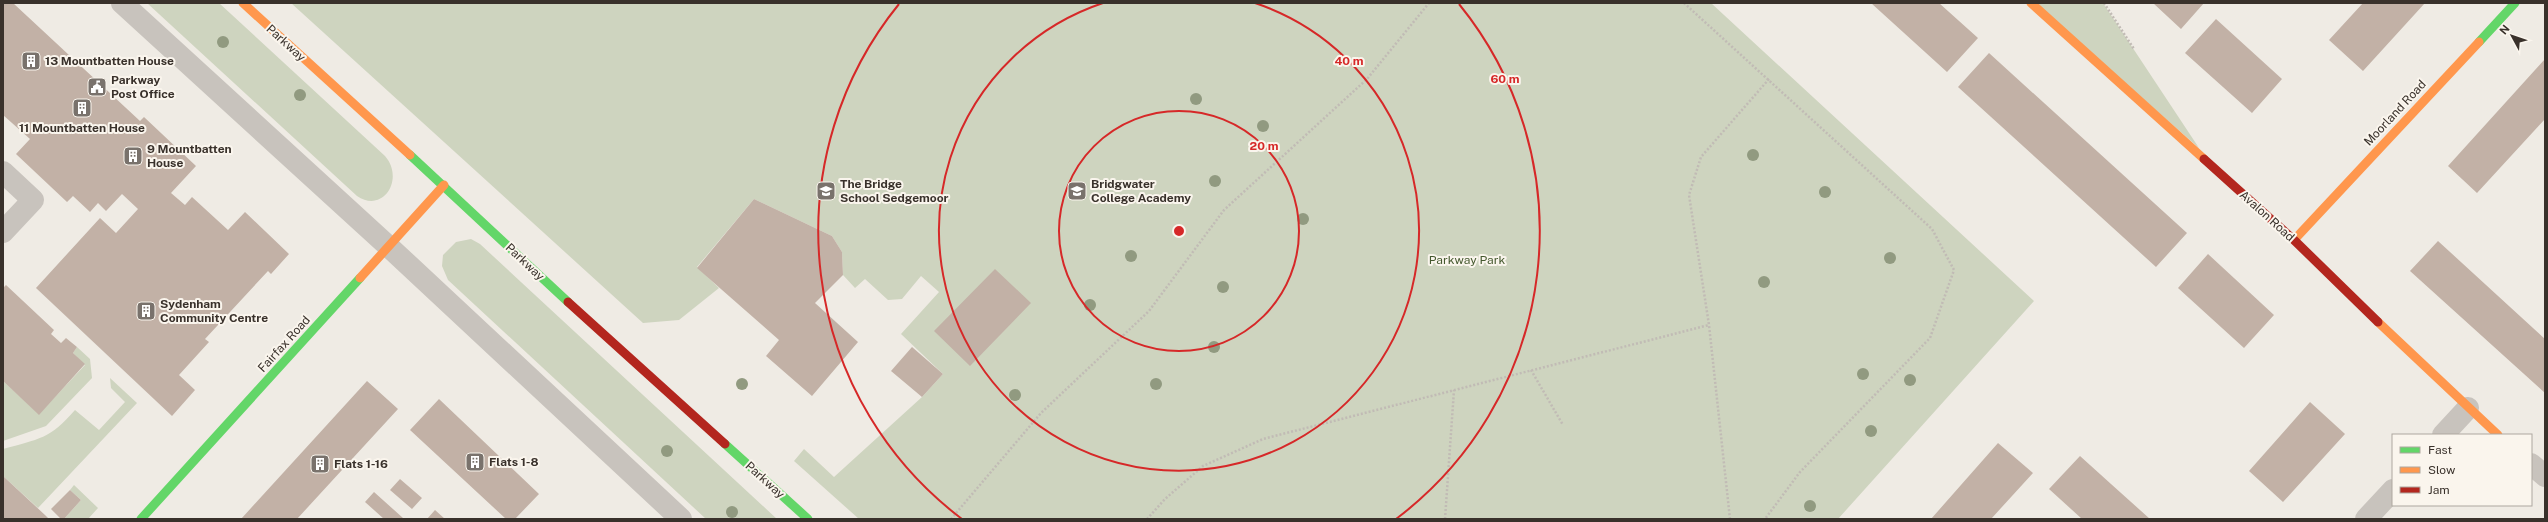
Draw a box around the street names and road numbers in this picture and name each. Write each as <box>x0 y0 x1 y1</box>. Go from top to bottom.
street label: Parkway <box>264 22 309 65</box>
street label: Moorland Road <box>2361 77 2429 149</box>
street label: Avalon Road <box>2237 188 2297 244</box>
street label: Parkway <box>503 241 548 284</box>
street label: Fairfax Road <box>255 313 313 375</box>
street label: Parkway <box>743 459 788 502</box>

